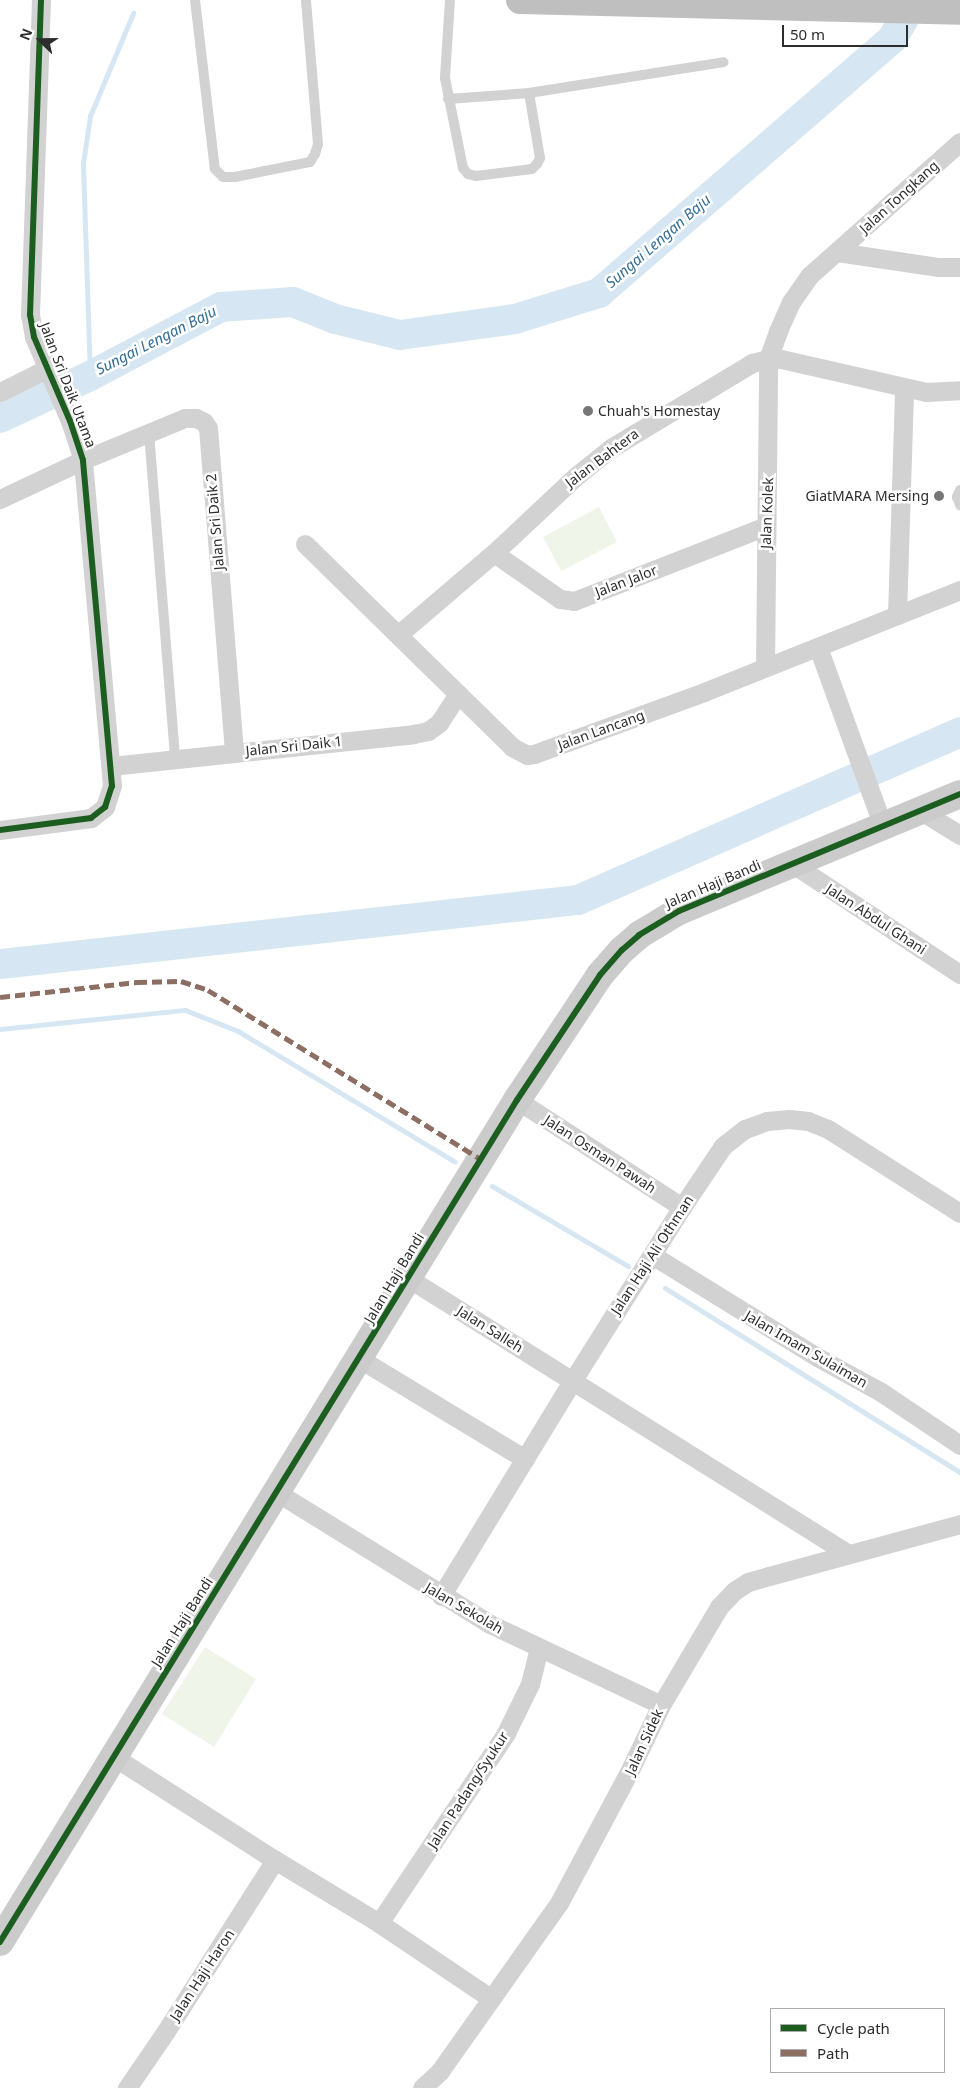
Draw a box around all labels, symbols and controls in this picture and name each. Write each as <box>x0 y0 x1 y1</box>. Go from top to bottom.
north arrow <box>15 15 65 65</box>
scale bar <box>785 15 911 47</box>
text: 50 m <box>790 24 825 44</box>
text: N <box>15 25 37 43</box>
street label: Jalan Tongkang <box>856 157 942 237</box>
water label: Sungai Lengan Baju <box>602 191 714 291</box>
water label: Sungai Lengan Baju <box>93 302 219 378</box>
street label: Jalan Sri Daik Utama <box>36 320 100 450</box>
place label: Chuah's Homestay <box>598 403 720 419</box>
marker: Chuah's Homestay <box>582 405 594 417</box>
street label: Jalan Bahtera <box>562 425 642 491</box>
street label: Jalan Sri Daik 2 <box>202 473 228 571</box>
street label: Jalan Kolek <box>757 477 777 549</box>
place label: GiatMARA Mersing <box>805 488 929 504</box>
marker: GiatMARA Mersing <box>933 490 945 502</box>
street label: Jalan Jalor <box>593 562 659 600</box>
street label: Jalan Lancang <box>555 707 647 753</box>
street label: Jalan Sri Daik 1 <box>245 733 343 759</box>
street label: Jalan Haji Bandi <box>663 856 763 912</box>
street label: Jalan Abdul Ghani <box>823 880 929 958</box>
street label: Jalan Osman Pawah <box>541 1112 659 1196</box>
street label: Jalan Haji Ali Othman <box>607 1192 697 1318</box>
street label: Jalan Haji Bandi <box>360 1230 428 1326</box>
street label: Jalan Salleh <box>454 1302 526 1356</box>
street label: Jalan Imam Sulaiman <box>742 1307 870 1391</box>
street label: Jalan Haji Bandi <box>148 1574 216 1670</box>
street label: Jalan Sekolah <box>422 1579 506 1637</box>
street label: Jalan Sidek <box>621 1706 667 1778</box>
street label: Jalan Padang/Syukur <box>424 1728 512 1852</box>
street label: Jalan Haji Haron <box>166 1926 238 2024</box>
legend <box>770 2008 945 2073</box>
text: Cycle path <box>817 2018 890 2038</box>
text: Path <box>817 2043 849 2063</box>

